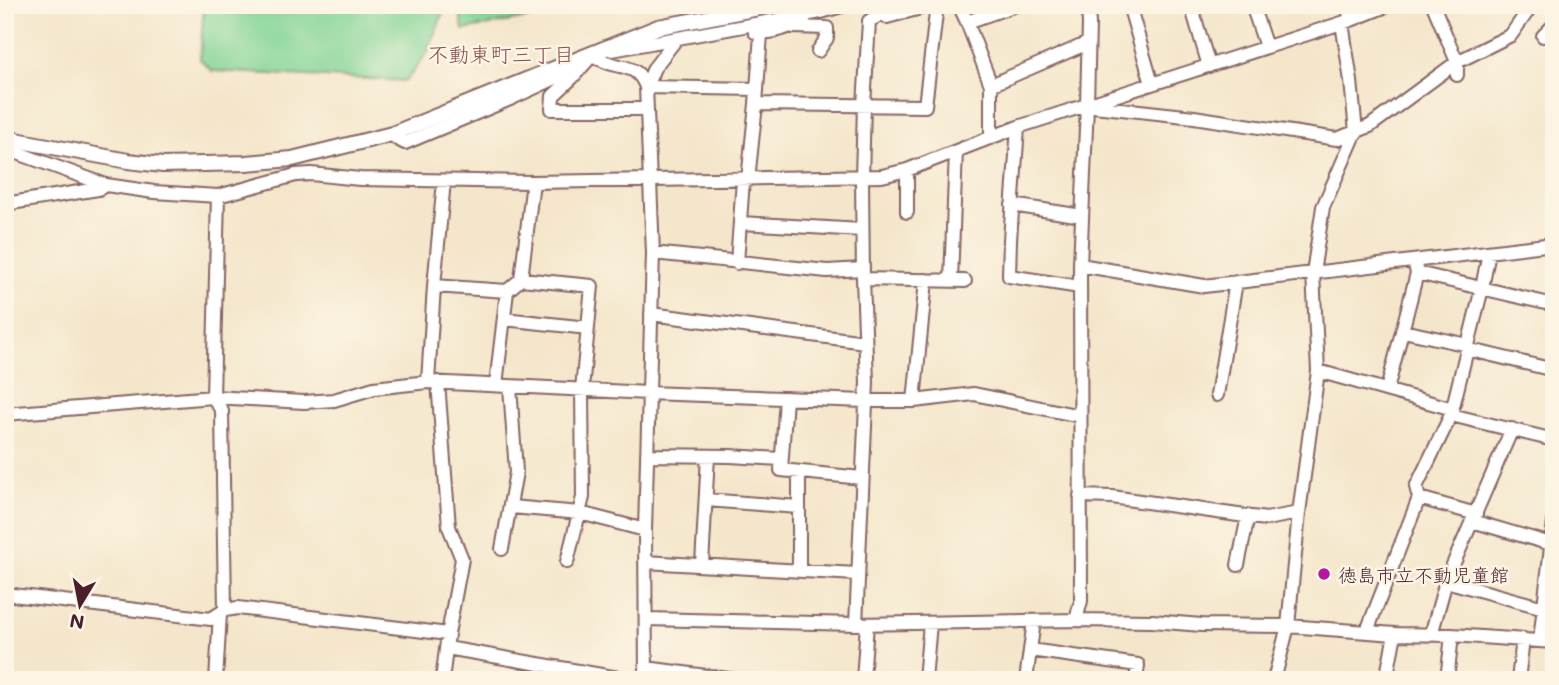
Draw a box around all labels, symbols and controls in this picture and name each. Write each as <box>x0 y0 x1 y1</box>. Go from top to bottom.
district label: 不動東町三丁目 <box>428 40 575 67</box>
place label: 徳島市立不動児童館 <box>1338 562 1509 587</box>
marker: 徳島市立不動児童館 <box>1316 566 1332 582</box>
north arrow <box>46 570 116 640</box>
text: N <box>68 609 86 636</box>

